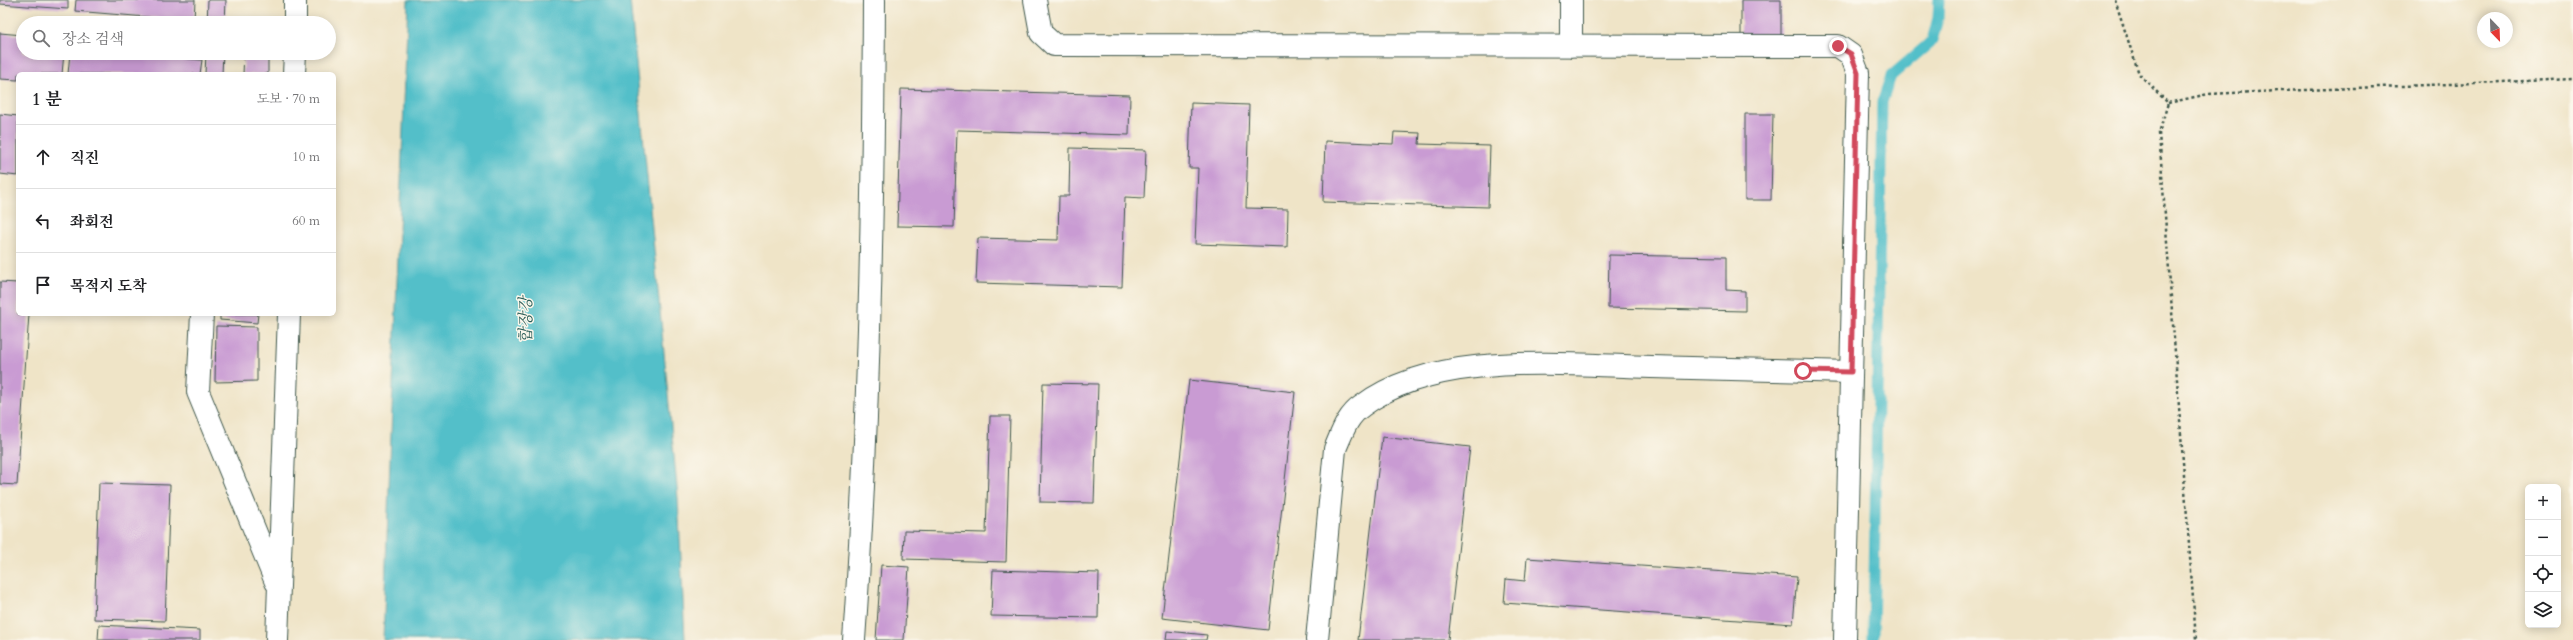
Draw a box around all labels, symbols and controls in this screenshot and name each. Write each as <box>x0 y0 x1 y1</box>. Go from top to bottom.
north arrow <box>2477 12 2513 48</box>
search box <box>16 16 336 60</box>
icon: search <box>30 27 52 49</box>
text: 장소 검색 <box>62 29 124 49</box>
route end <box>1829 37 1847 55</box>
text: 1 분 <box>32 88 62 111</box>
text: 도보 · 70 m <box>257 90 320 108</box>
icon: ahead <box>32 146 54 168</box>
text: 직진 <box>70 148 99 168</box>
text: 10 m <box>292 148 320 166</box>
icon: left <box>32 210 54 232</box>
text: 좌회전 <box>70 212 113 232</box>
text: 60 m <box>292 212 320 230</box>
icon: arrive <box>32 274 54 296</box>
text: 목적지 도착 <box>70 276 146 296</box>
water label: 합장강 <box>515 294 537 343</box>
route start <box>1794 362 1812 380</box>
map controls <box>2525 484 2561 628</box>
button: + <box>2525 484 2561 520</box>
button: − <box>2525 520 2561 556</box>
button: locate <box>2525 556 2561 592</box>
button: layers <box>2525 592 2561 628</box>

